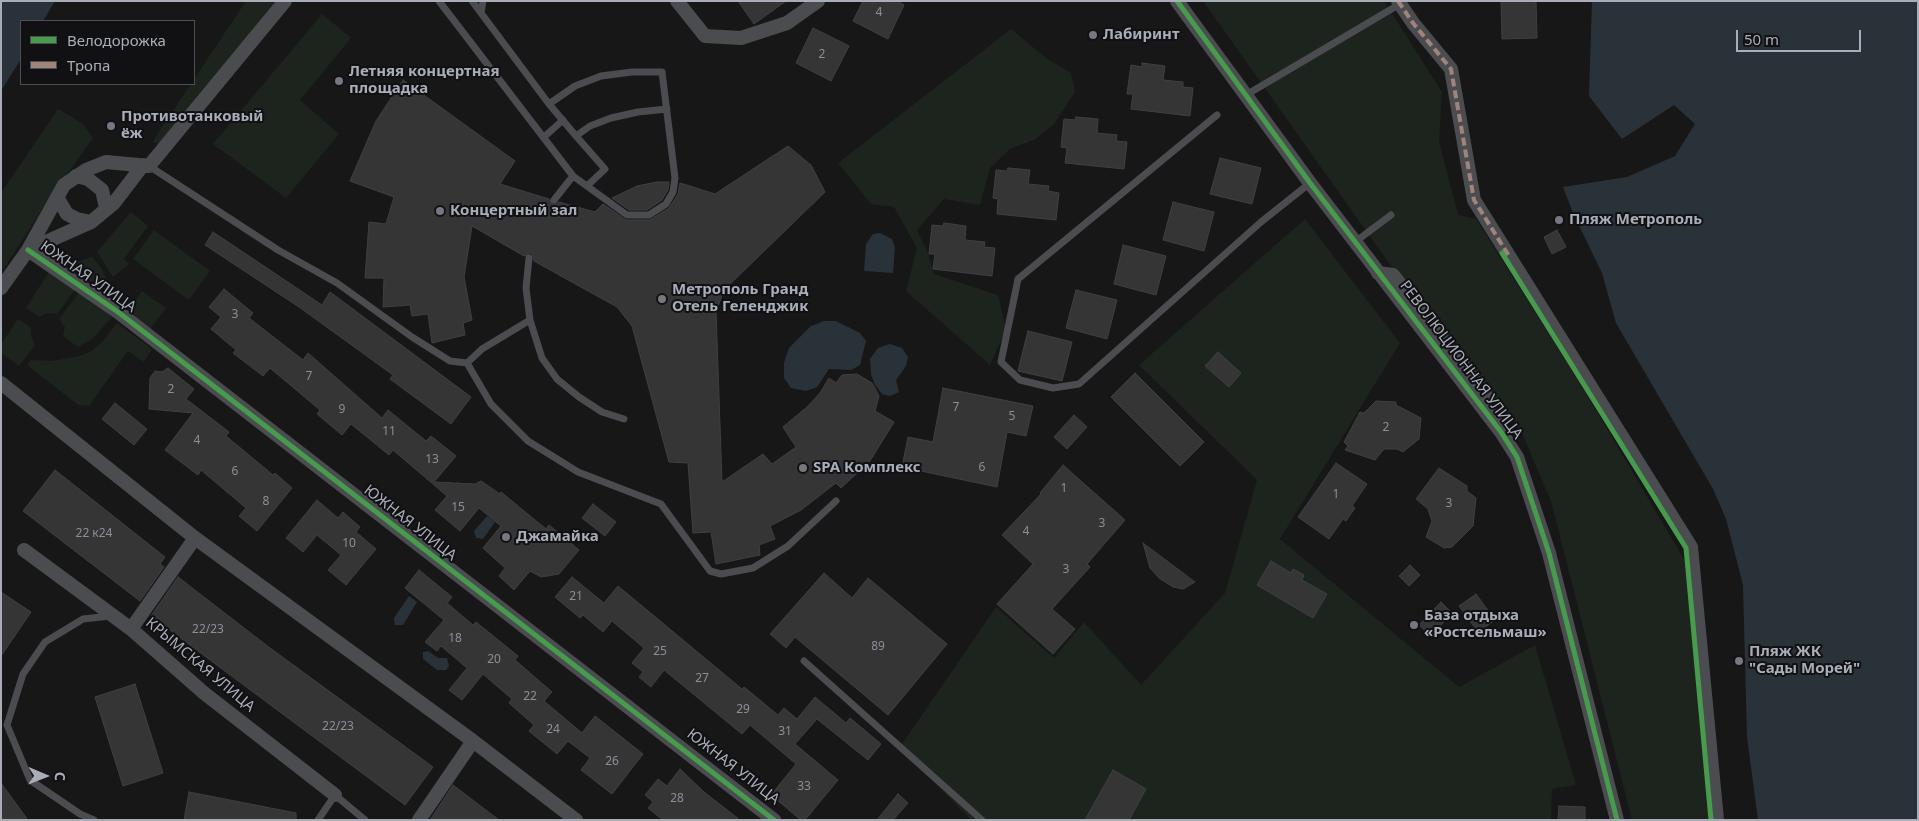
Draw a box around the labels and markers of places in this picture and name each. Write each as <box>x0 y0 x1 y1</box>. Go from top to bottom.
place label: Лабиринт <box>1103 26 1179 44</box>
marker: Лабиринт <box>1087 29 1099 41</box>
place label: Летняя концертная площадка <box>349 63 499 98</box>
marker: Летняя концертная площадка <box>333 75 345 87</box>
place label: Противотанковый ёж <box>121 108 263 143</box>
marker: Противотанковый ёж <box>105 120 117 132</box>
place label: Концертный зал <box>450 202 577 220</box>
marker: Концертный зал <box>434 205 446 217</box>
place label: Пляж Метрополь <box>1569 211 1702 229</box>
marker: Пляж Метрополь <box>1553 214 1565 226</box>
place label: Метрополь Гранд Отель Геленджик <box>672 281 808 316</box>
marker: Метрополь Гранд Отель Геленджик <box>656 293 668 305</box>
place label: SPA Комплекс <box>813 459 921 477</box>
marker: SPA Комплекс <box>797 462 809 474</box>
place label: Джамайка <box>516 528 599 546</box>
marker: Джамайка <box>500 531 512 543</box>
place label: База отдыха «Ростсельмаш» <box>1424 607 1547 642</box>
marker: База отдыха «Ростсельмаш» <box>1408 619 1420 631</box>
place label: Пляж ЖК "Сады Морей" <box>1749 643 1860 678</box>
marker: Пляж ЖК "Сады Морей" <box>1733 655 1745 667</box>

